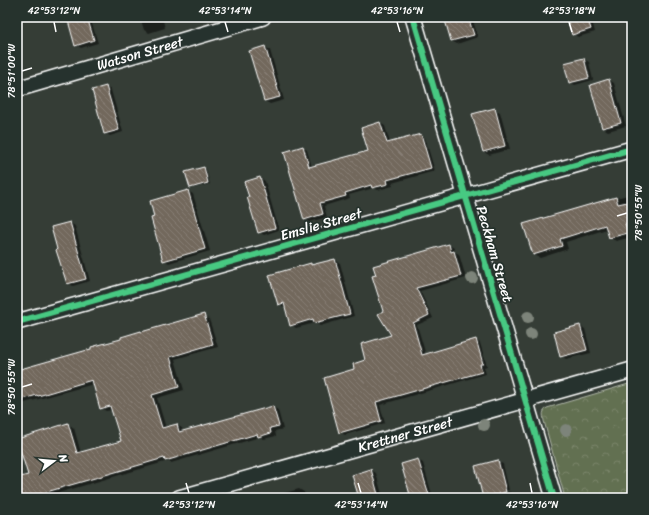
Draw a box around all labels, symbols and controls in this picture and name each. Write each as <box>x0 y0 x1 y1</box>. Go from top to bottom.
text: 42°53'12"N <box>28 2 80 20</box>
text: 42°53'14"N <box>198 2 252 20</box>
text: 42°53'16"N <box>371 2 423 20</box>
text: 42°53'18"N <box>542 2 596 20</box>
street label: Watson Street <box>94 29 188 78</box>
text: 78°51'00"W <box>3 43 21 98</box>
text: 78°50'55"W <box>630 185 648 241</box>
street label: Emslie Street <box>277 201 366 248</box>
street label: Peckham Street <box>469 203 520 305</box>
text: 78°50'55"W <box>3 359 21 415</box>
street label: Krettner Street <box>355 409 457 460</box>
north arrow <box>34 441 74 481</box>
text: N <box>53 451 73 465</box>
text: 42°53'12"N <box>163 496 215 514</box>
text: 42°53'14"N <box>334 496 388 514</box>
text: 42°53'16"N <box>506 496 558 514</box>

